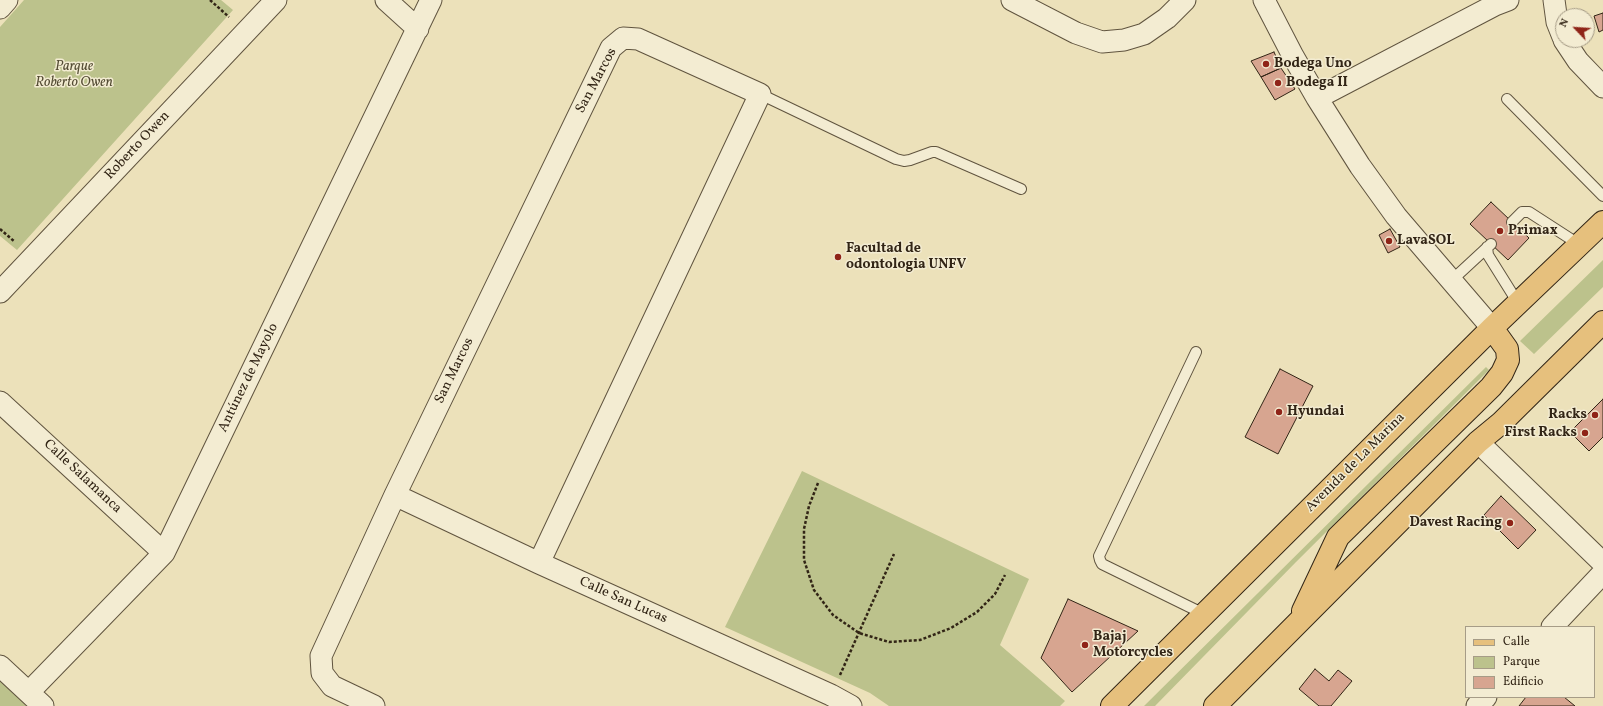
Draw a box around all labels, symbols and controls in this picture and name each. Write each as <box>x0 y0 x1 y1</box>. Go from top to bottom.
north arrow <box>1555 8 1595 48</box>
text: N <box>1556 16 1573 30</box>
street label: San Marcos <box>573 46 621 116</box>
place label: Bodega Uno <box>1274 56 1352 72</box>
park label: Parque Roberto Owen <box>35 59 113 92</box>
marker: Bodega Uno <box>1261 59 1271 69</box>
place label: Bodega II <box>1286 75 1348 91</box>
marker: Bodega II <box>1273 78 1283 88</box>
street label: Roberto Owen <box>102 108 174 184</box>
place label: Primax <box>1508 223 1558 239</box>
marker: Primax <box>1495 226 1505 236</box>
place label: LavaSOL <box>1397 233 1455 249</box>
marker: LavaSOL <box>1384 236 1394 246</box>
place label: Facultad de odontologia UNFV <box>846 241 966 274</box>
marker: Facultad de odontologia UNFV <box>833 252 843 262</box>
street label: Antúnez de Mayolo <box>215 321 283 435</box>
street label: San Marcos <box>432 335 478 407</box>
place label: Hyundai <box>1287 404 1344 420</box>
marker: Hyundai <box>1274 407 1284 417</box>
place label: Racks <box>1548 407 1587 423</box>
street label: Avenida de La Marina <box>1303 410 1409 516</box>
marker: Racks <box>1590 410 1600 420</box>
place label: First Racks <box>1504 425 1577 441</box>
marker: First Racks <box>1580 428 1590 438</box>
street label: Calle Salamanca <box>39 437 125 517</box>
place label: Davest Racing <box>1410 515 1502 531</box>
marker: Davest Racing <box>1505 518 1515 528</box>
street label: Calle San Lucas <box>576 574 670 628</box>
legend <box>1465 626 1595 698</box>
place label: Bajaj Motorcycles <box>1093 629 1173 662</box>
text: Calle <box>1503 634 1530 650</box>
marker: Bajaj Motorcycles <box>1080 640 1090 650</box>
text: Parque <box>1503 654 1540 670</box>
text: Edificio <box>1503 674 1543 690</box>

